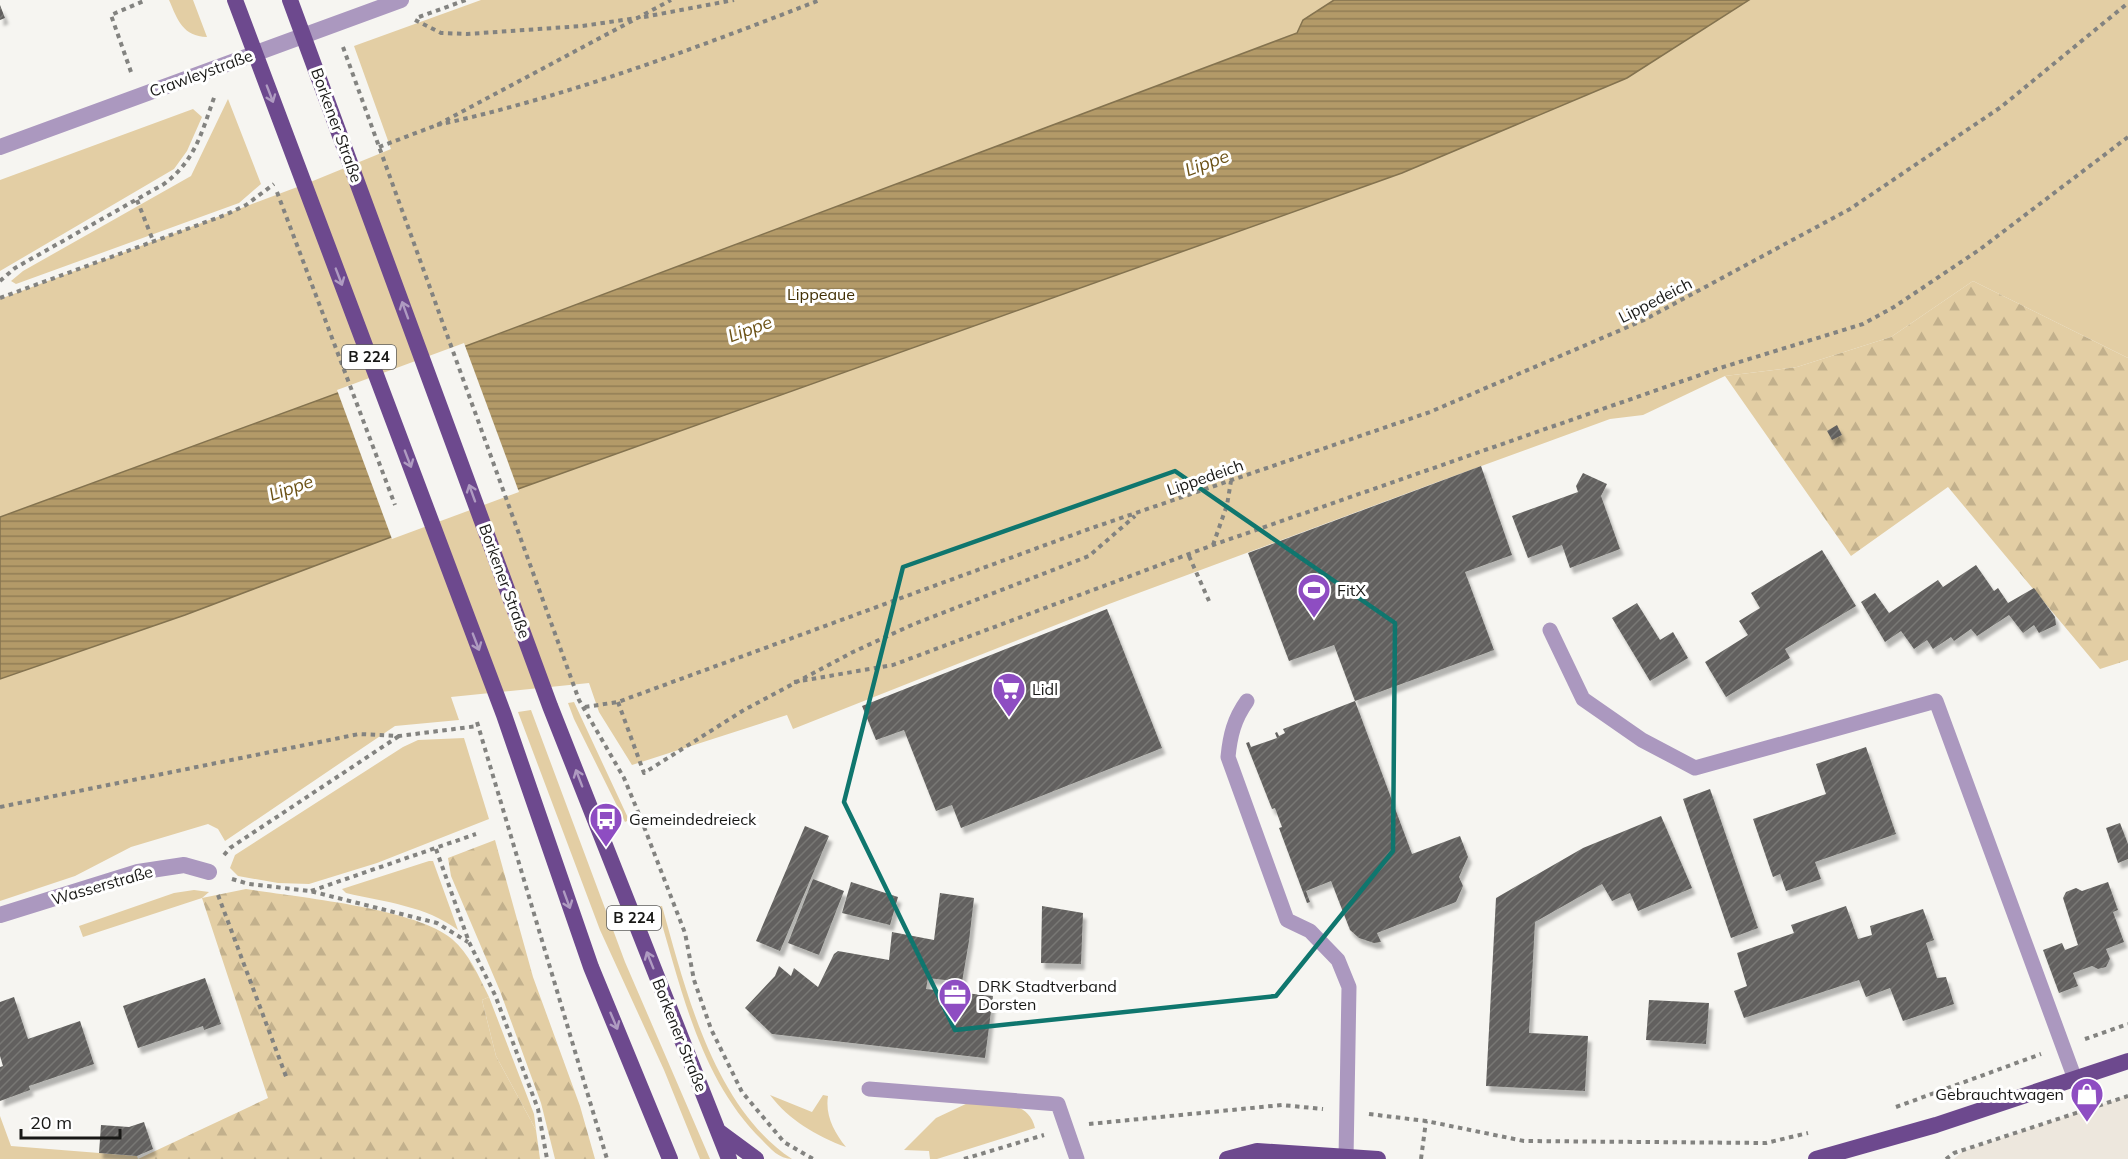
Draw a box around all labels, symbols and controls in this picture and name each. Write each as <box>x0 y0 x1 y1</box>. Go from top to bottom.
street label: Crawleystraße <box>147 45 255 101</box>
street label: Borkener Straße <box>307 65 367 185</box>
one-way arrow <box>266 84 277 103</box>
water label: Lippe <box>1182 144 1232 181</box>
one-way arrow <box>334 267 345 285</box>
street label: Lippedeich <box>1615 273 1695 327</box>
park label: Lippeaue <box>787 284 855 304</box>
one-way arrow <box>398 301 409 320</box>
water label: Lippe <box>725 310 775 347</box>
road number: B 224 <box>342 345 396 369</box>
one-way arrow <box>403 449 414 468</box>
street label: Lippedeich <box>1164 455 1246 499</box>
water label: Lippe <box>266 469 316 506</box>
one-way arrow <box>466 484 477 503</box>
street label: Borkener Straße <box>475 521 535 641</box>
sports icon: FitX <box>1296 572 1332 619</box>
place label: FitX <box>1337 580 1366 600</box>
one-way arrow <box>472 632 483 650</box>
supermarket icon: Lidl <box>991 671 1027 718</box>
place label: Lidl <box>1032 679 1058 699</box>
one-way arrow <box>573 769 584 788</box>
bus stop icon: Gemeindedreieck <box>588 801 624 848</box>
place label: Gemeindedreieck <box>629 809 757 829</box>
street label: Wasserstraße <box>49 861 155 909</box>
one-way arrow <box>563 890 574 909</box>
road number: B 224 <box>607 906 661 930</box>
one-way arrow <box>644 951 655 969</box>
street label: Borkener Straße <box>648 975 712 1095</box>
place label: DRK Stadtverband Dorsten <box>978 976 1117 1014</box>
office icon: DRK Stadtverband Dorsten <box>937 977 973 1024</box>
one-way arrow <box>609 1011 620 1029</box>
shop icon: Gebrauchtwagen <box>2069 1076 2105 1123</box>
place label: Gebrauchtwagen <box>1935 1084 2064 1104</box>
scale bar <box>21 1102 120 1140</box>
text: 20 m <box>30 1111 72 1134</box>

